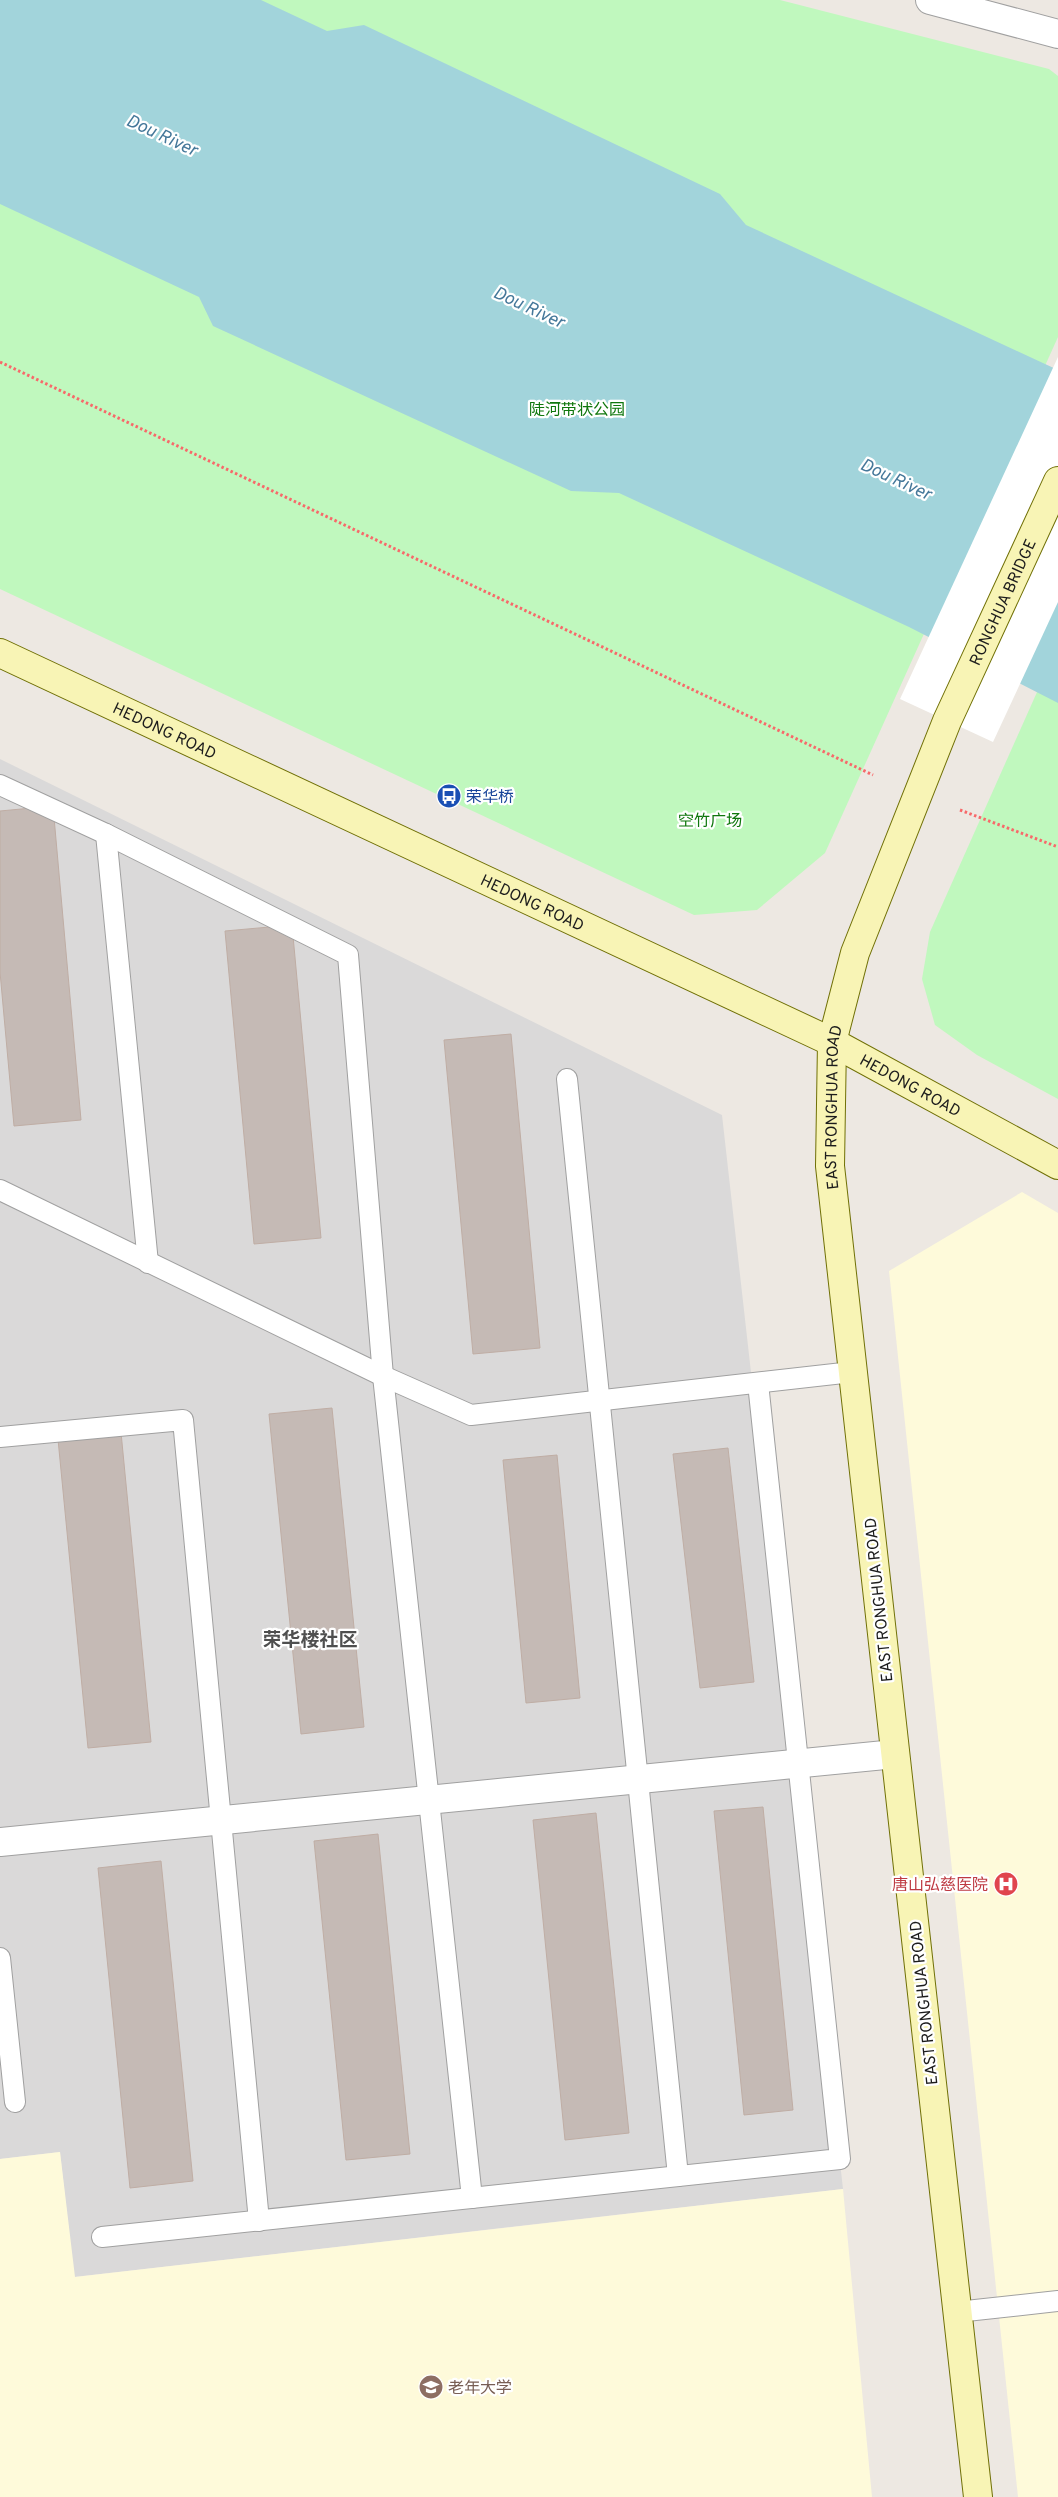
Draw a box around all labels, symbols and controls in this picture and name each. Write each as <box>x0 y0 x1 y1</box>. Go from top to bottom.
water label: Dou River <box>122 110 203 164</box>
water label: Dou River <box>489 282 570 336</box>
park label: 陡河带状公园 <box>529 401 625 421</box>
water label: Dou River <box>856 454 937 508</box>
street label: RONGHUA BRIDGE <box>966 536 1042 669</box>
street label: HEDONG ROAD <box>109 699 219 765</box>
bus stop icon: 荣华桥 <box>436 783 462 809</box>
place label: 荣华桥 <box>466 788 514 808</box>
park label: 空竹广场 <box>678 812 742 832</box>
street label: HEDONG ROAD <box>477 871 587 937</box>
street label: EAST RONGHUA ROAD <box>822 1023 848 1191</box>
street label: HEDONG ROAD <box>856 1051 964 1122</box>
street label: EAST RONGHUA ROAD <box>861 1517 899 1683</box>
district label: 荣华楼社区 <box>262 1629 358 1653</box>
hospital icon: 唐山弘慈医院 <box>993 1871 1019 1897</box>
place label: 唐山弘慈医院 <box>892 1876 988 1896</box>
street label: EAST RONGHUA ROAD <box>906 1920 944 2086</box>
school or university icon: 老年大学 <box>418 2374 444 2400</box>
place label: 老年大学 <box>448 2379 512 2399</box>

